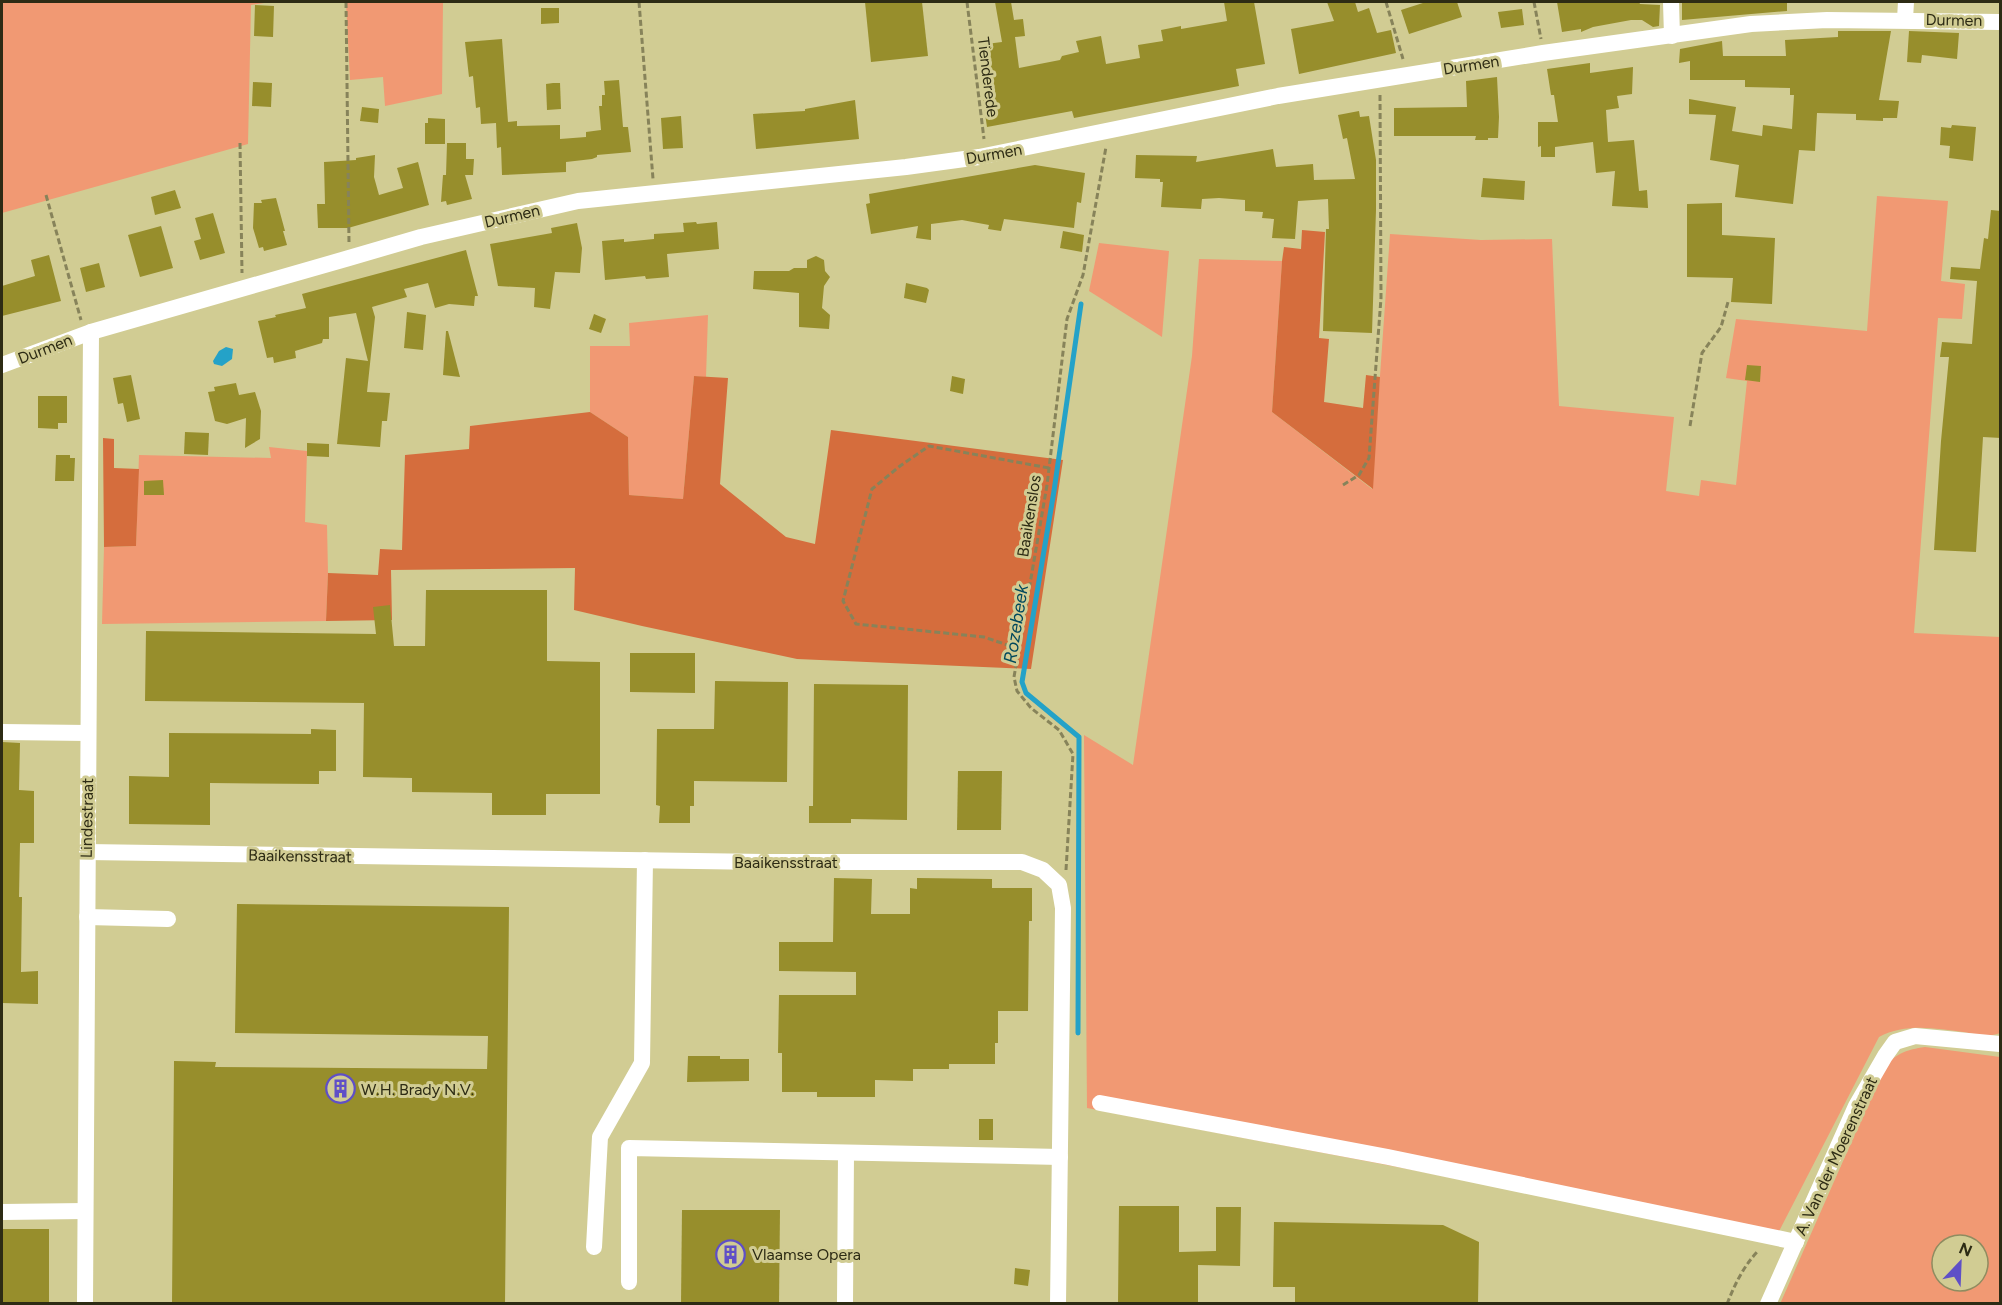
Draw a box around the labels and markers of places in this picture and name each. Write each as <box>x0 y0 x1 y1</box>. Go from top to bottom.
building icon: W.H. Brady N.V. <box>324 1073 356 1105</box>
place label: W.H. Brady N.V. <box>361 1080 474 1099</box>
building icon: Vlaamse Opera <box>715 1238 747 1270</box>
place label: Vlaamse Opera <box>752 1245 861 1264</box>

